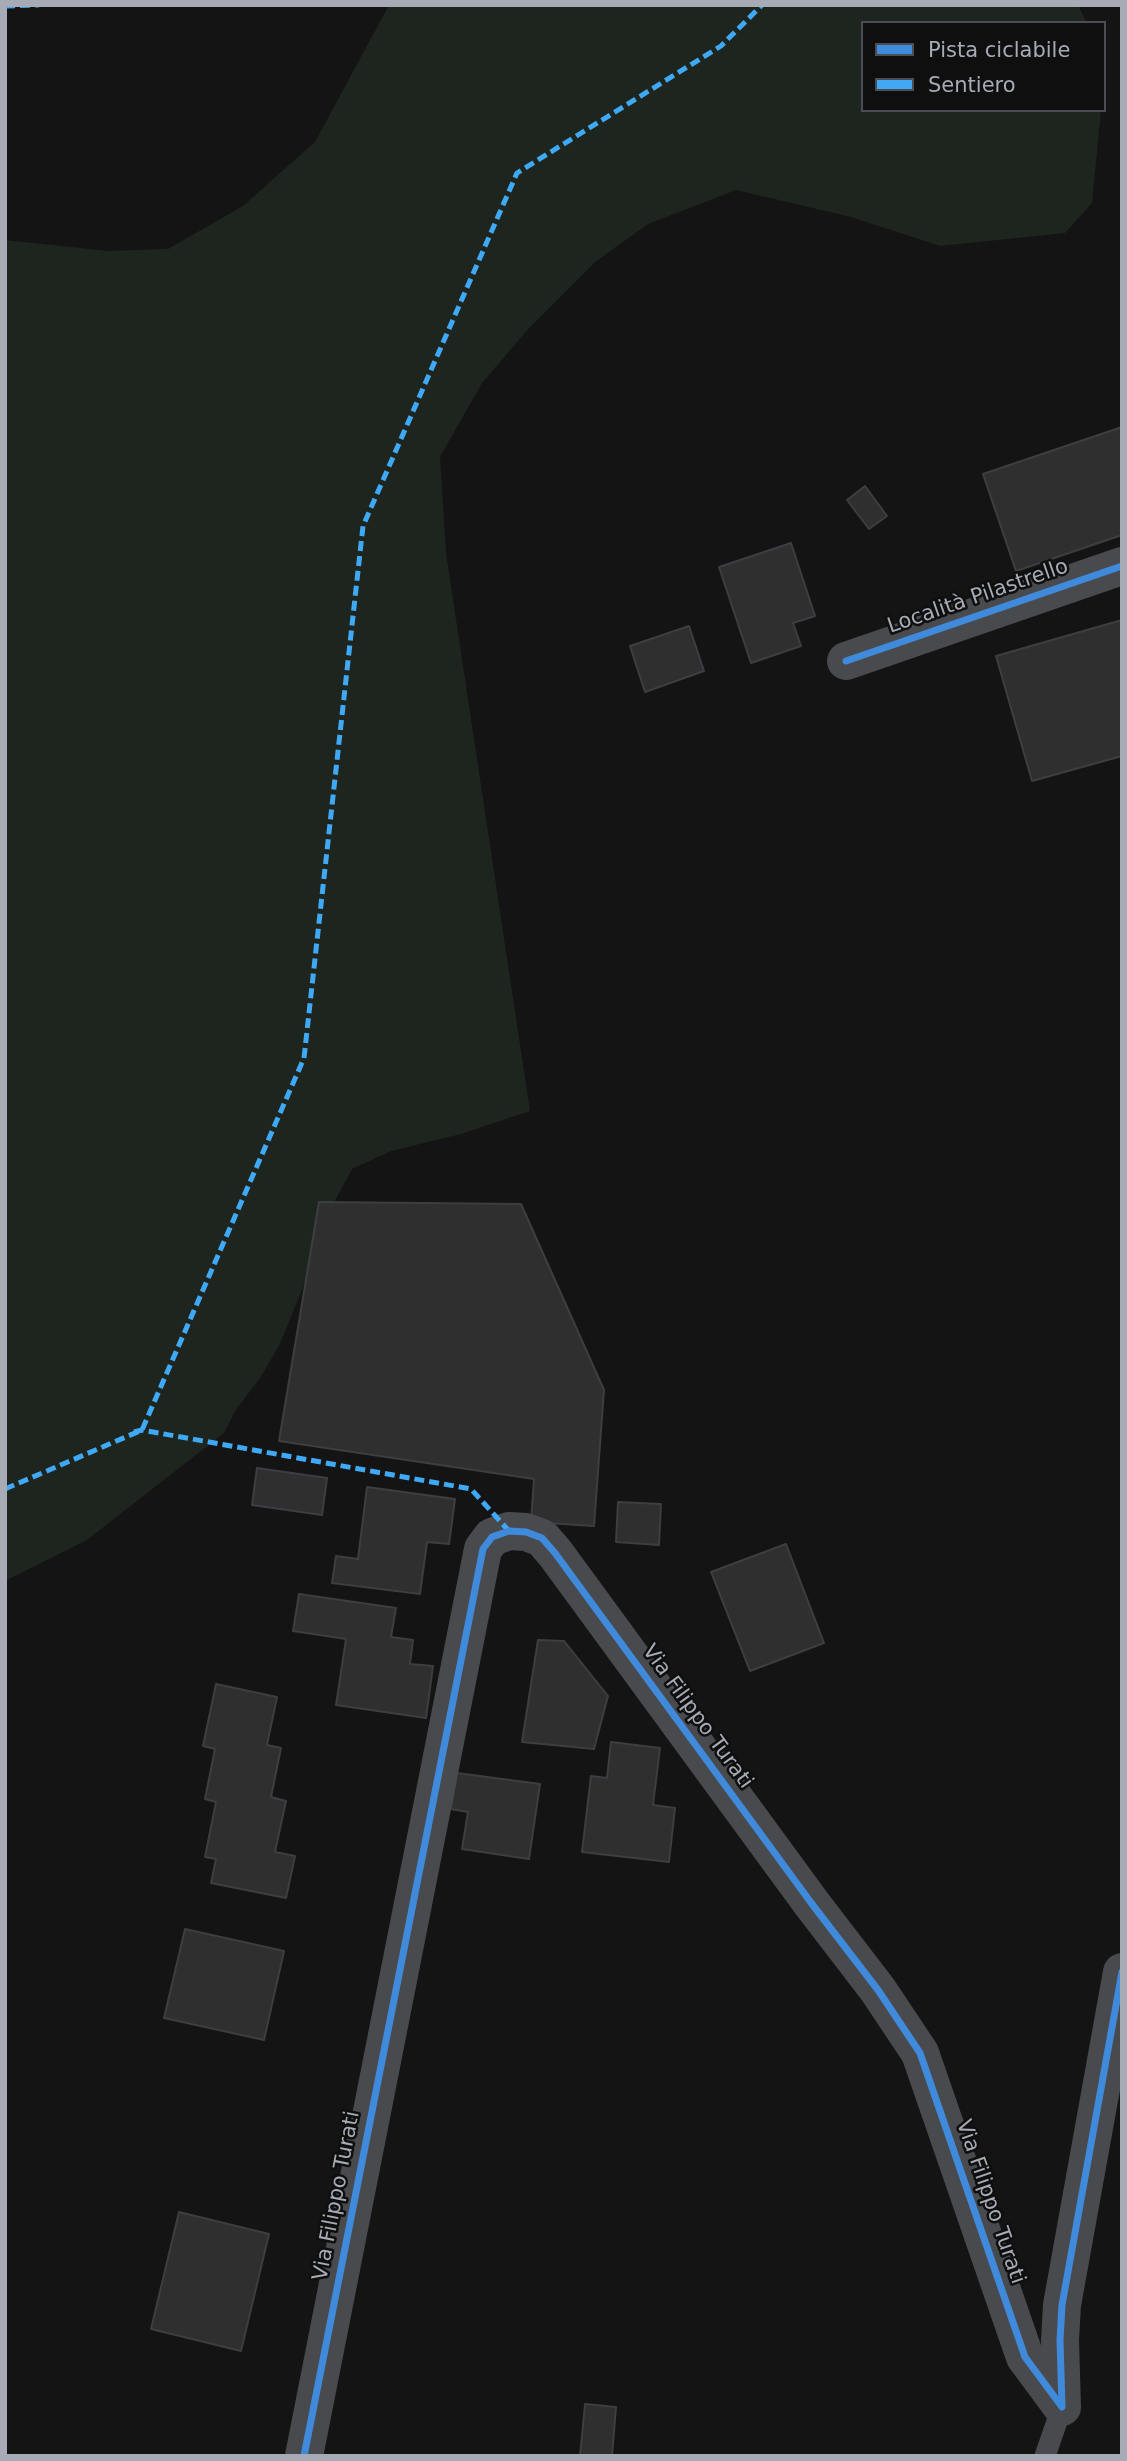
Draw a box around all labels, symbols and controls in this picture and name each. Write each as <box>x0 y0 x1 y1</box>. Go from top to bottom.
legend <box>861 21 1106 112</box>
text: Pista ciclabile <box>928 38 1070 62</box>
text: Sentiero <box>928 73 1016 97</box>
street label: Località Pilastrello <box>884 554 1072 640</box>
street label: Via Filippo Turati <box>636 1640 758 1794</box>
street label: Via Filippo Turati <box>308 2109 366 2283</box>
street label: Via Filippo Turati <box>950 2117 1030 2287</box>

